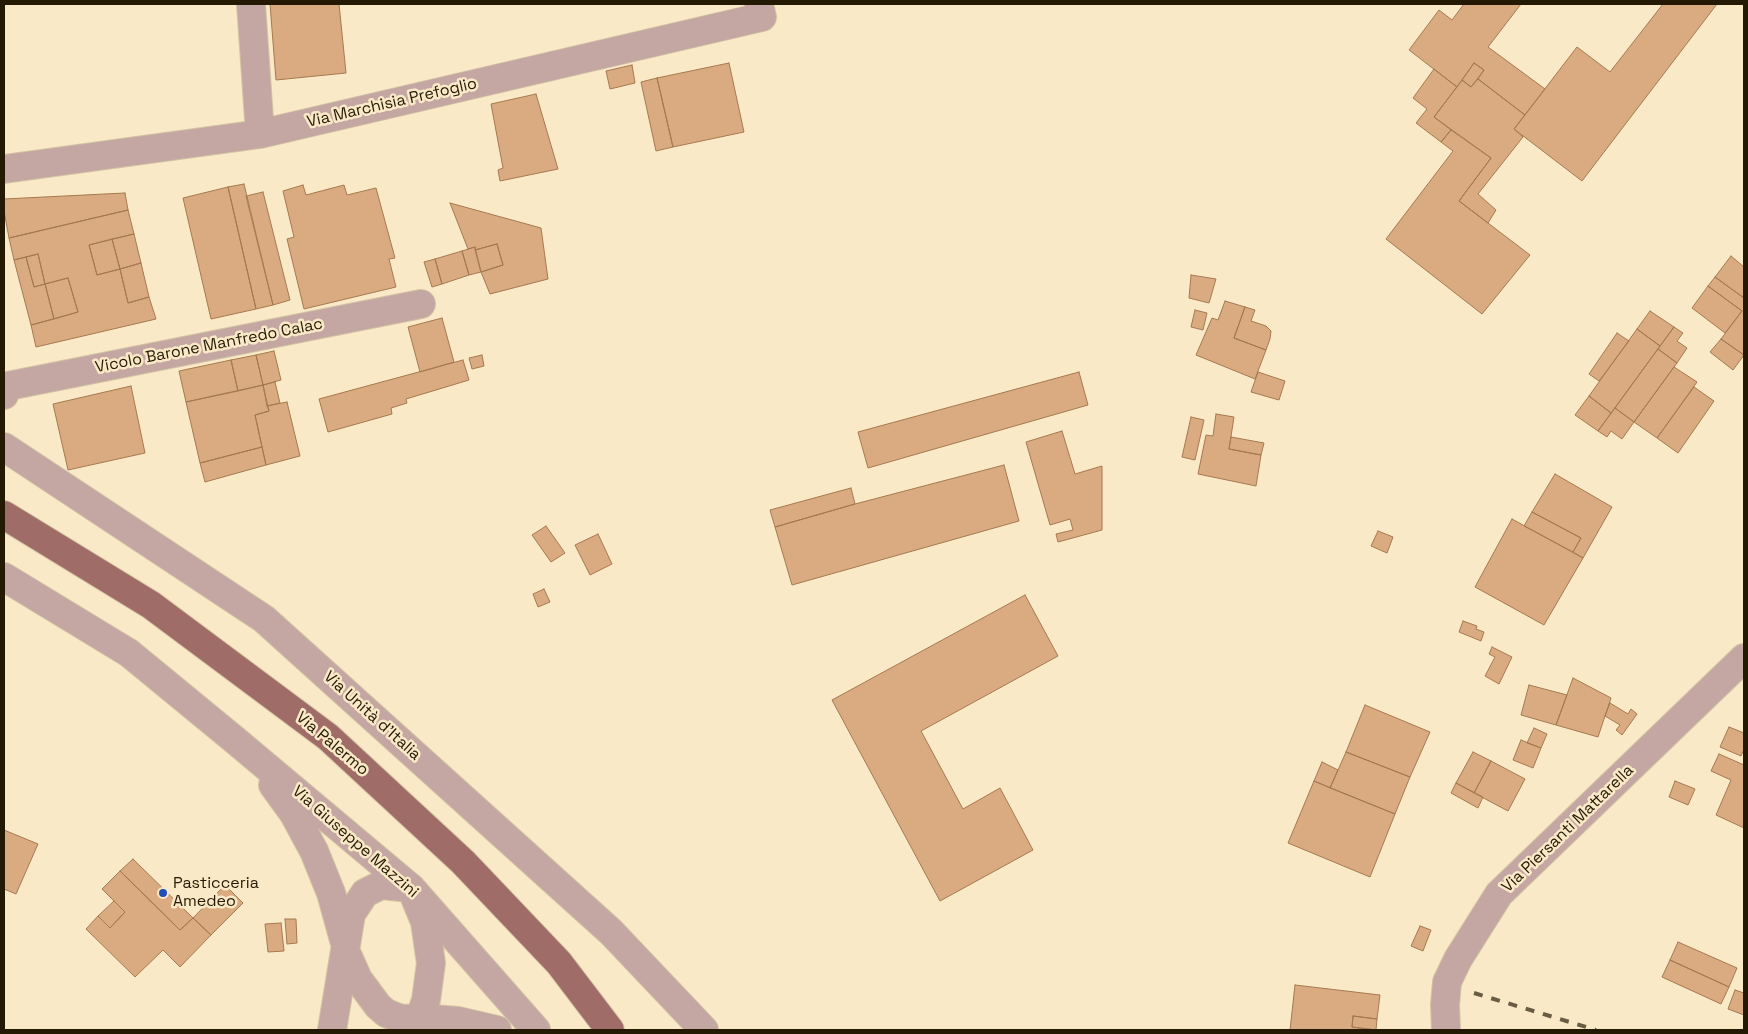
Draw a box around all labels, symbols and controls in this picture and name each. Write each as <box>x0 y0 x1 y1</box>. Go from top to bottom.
street label: Via Marchisia Prefoglio <box>305 74 479 132</box>
street label: Vicolo Barone Manfredo Calac <box>94 315 324 377</box>
street label: Via Unità d'Italia <box>320 667 424 765</box>
street label: Via Palermo <box>292 708 372 780</box>
street label: Via Piersanti Mattarella <box>1498 761 1638 897</box>
street label: Via Giuseppe Mazzini <box>288 782 422 902</box>
place label: Pasticceria Amedeo <box>173 874 259 912</box>
marker: Pasticceria Amedeo <box>157 887 169 899</box>

